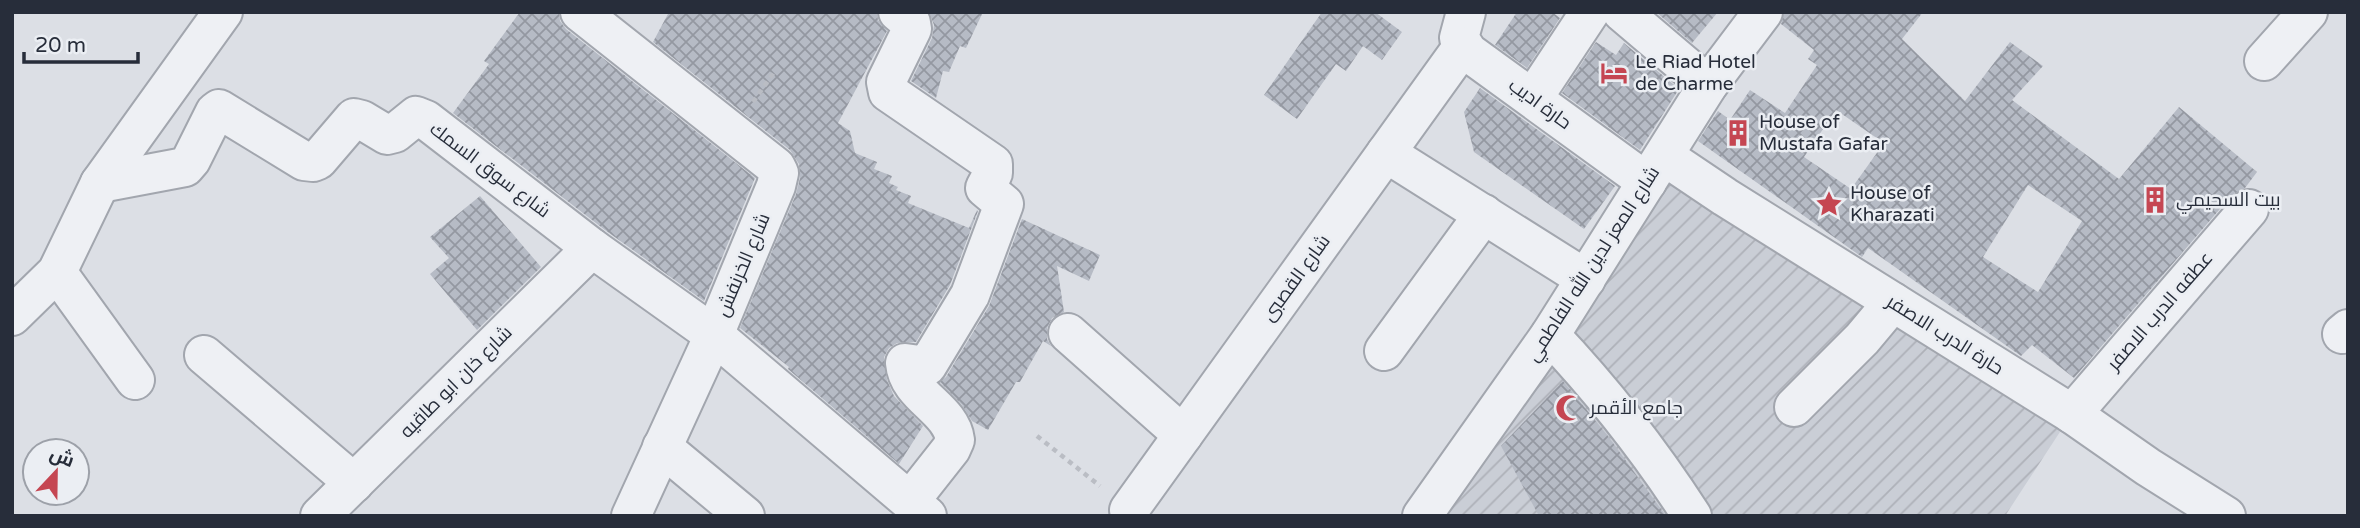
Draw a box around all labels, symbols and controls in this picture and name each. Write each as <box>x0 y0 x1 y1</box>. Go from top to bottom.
scale bar <box>24 21 138 65</box>
text: 20 m <box>35 33 86 58</box>
place label: Le Riad Hotel de Charme <box>1635 51 1756 95</box>
hotel icon: Le Riad Hotel de Charme <box>1599 58 1629 88</box>
street label: حارة اديب <box>1504 74 1576 134</box>
place label: House of Mustafa Gafar <box>1759 111 1888 155</box>
street label: شارع سوق السمك <box>424 118 554 224</box>
building icon: House of Mustafa Gafar <box>1723 118 1753 148</box>
street label: شارع المعز لدين الله الفاطمي <box>1520 161 1667 367</box>
place label: House of Kharazati <box>1850 182 1935 226</box>
building icon: بيت السحيمي <box>2140 185 2170 215</box>
place icon: House of Kharazati <box>1814 189 1844 219</box>
place label: بيت السحيمي <box>2176 189 2280 214</box>
street label: شارع الخرنفش <box>711 210 776 321</box>
street label: شارع القصبى <box>1257 230 1336 327</box>
street label: عطفه الدرب الاصفر <box>2102 247 2217 375</box>
street label: حارة الدرب الاصفر <box>1882 290 2007 380</box>
street label: شارع خان ابو طاقيه <box>395 321 518 444</box>
mosque icon: جامع الأقمر <box>1554 393 1584 423</box>
place label: جامع الأقمر <box>1589 397 1683 421</box>
north arrow <box>21 437 91 507</box>
text: ش <box>47 442 77 472</box>

